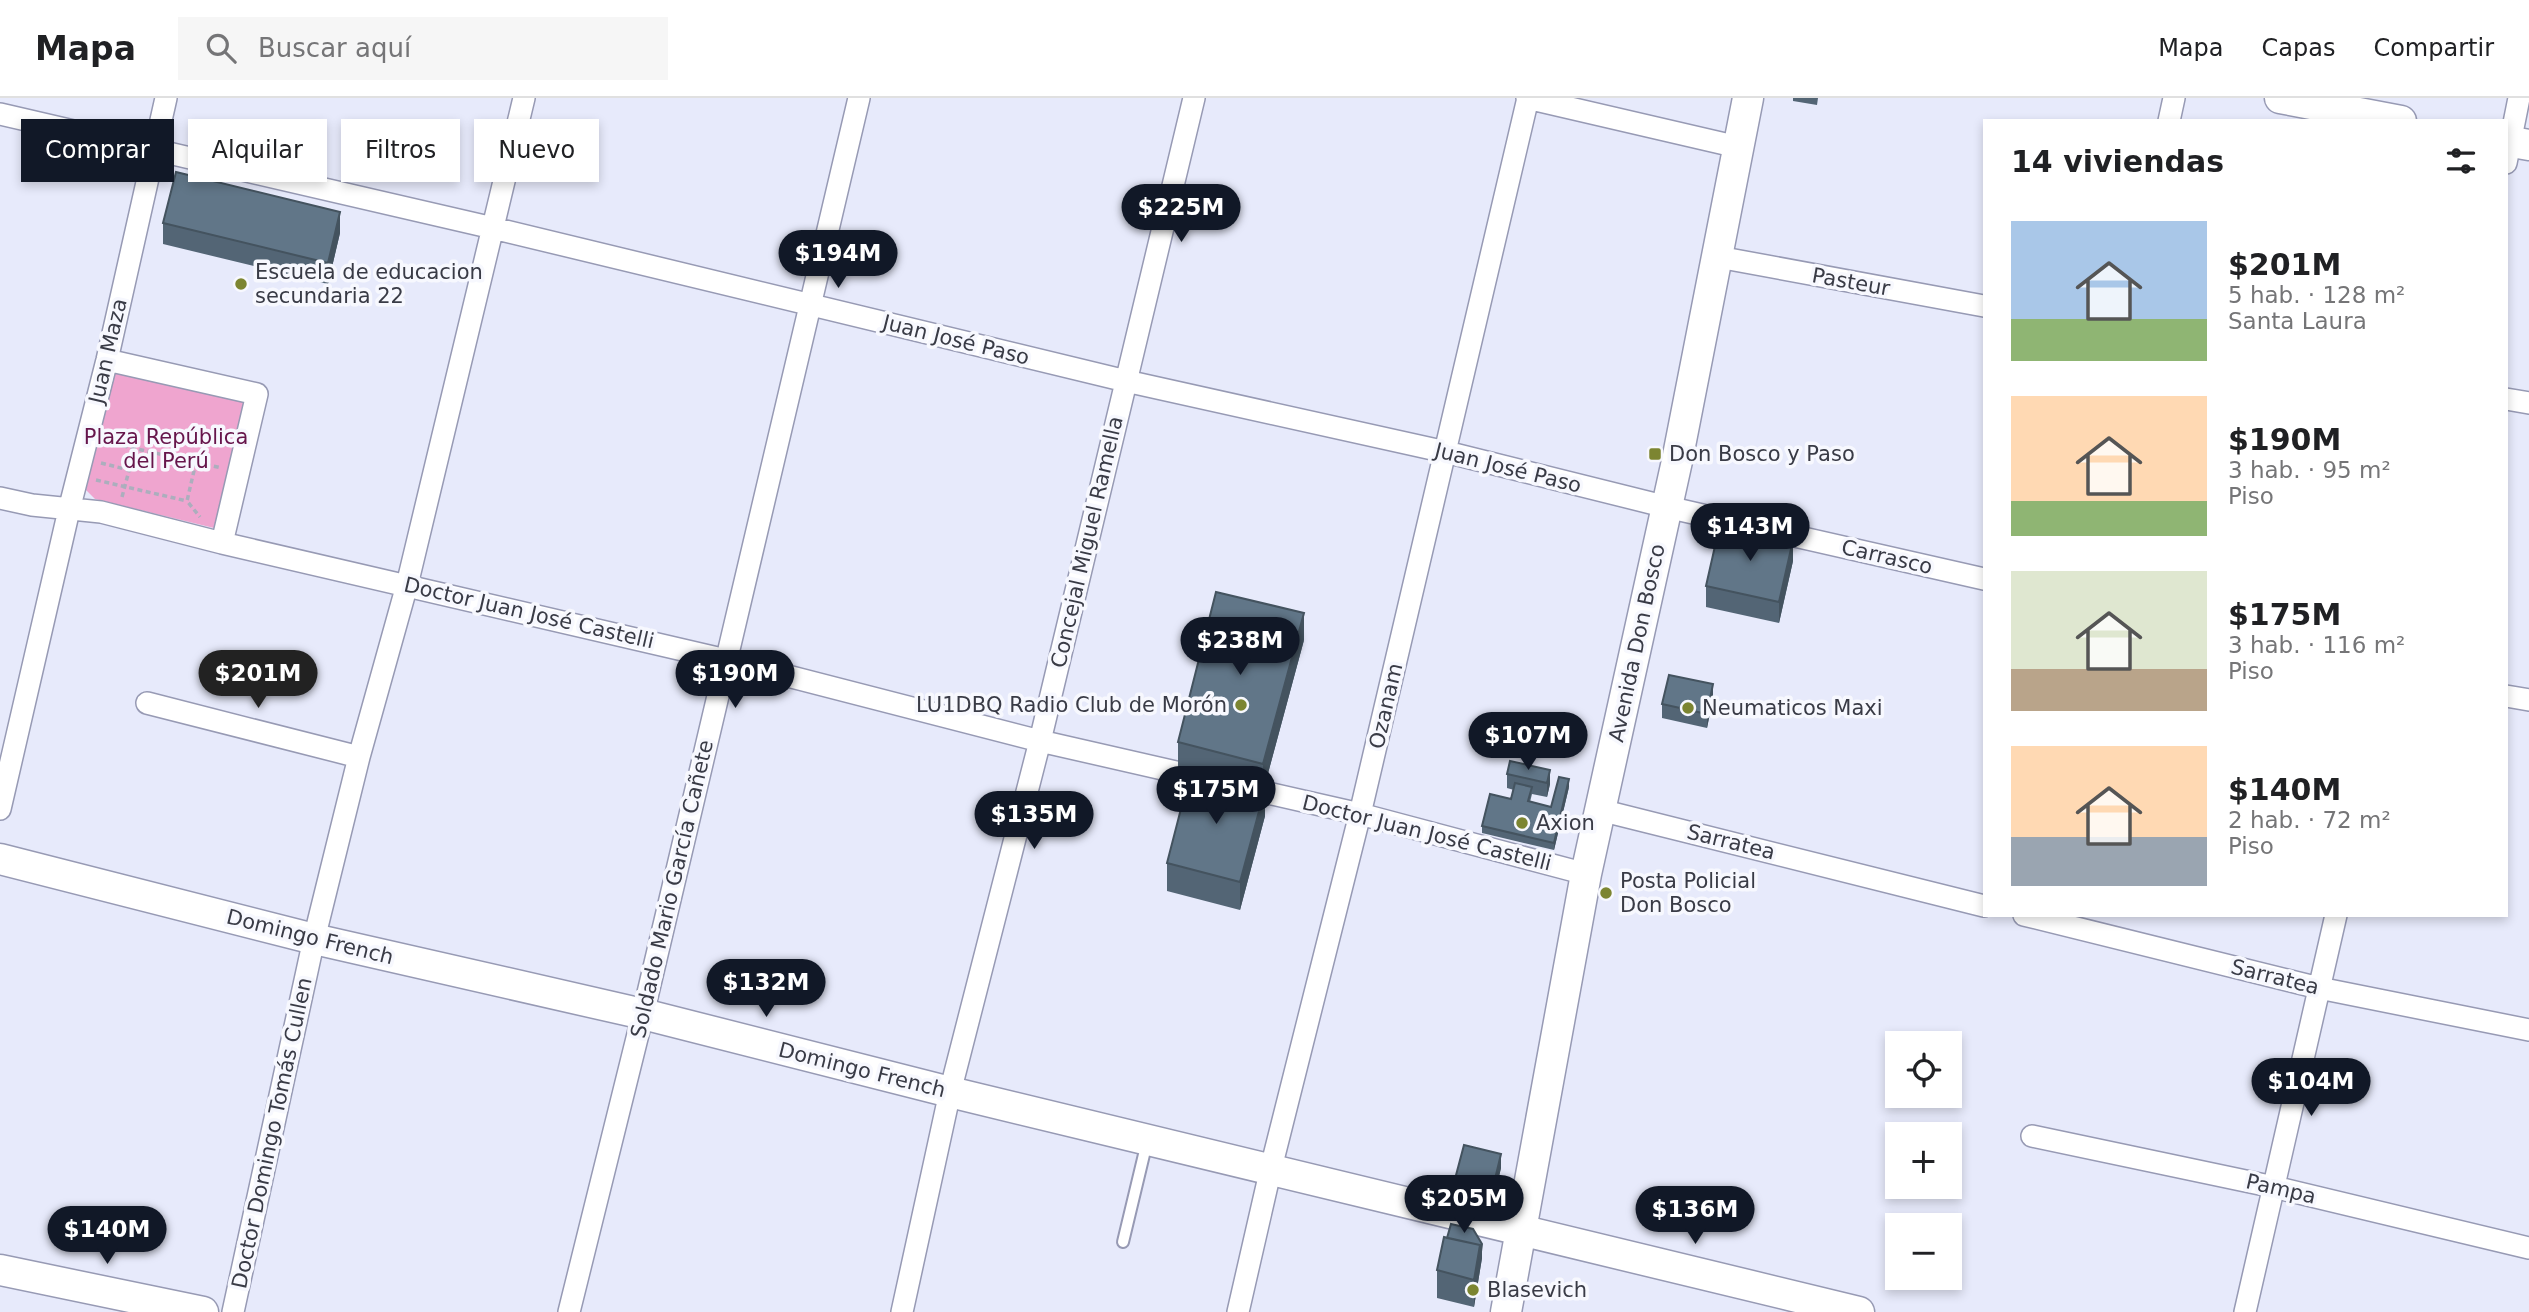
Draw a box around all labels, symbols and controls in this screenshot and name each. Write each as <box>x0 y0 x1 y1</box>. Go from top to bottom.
search box <box>178 17 668 80</box>
text: Mapa <box>35 29 136 68</box>
icon: search <box>202 29 240 67</box>
text: Buscar aquí <box>258 33 411 63</box>
text: Mapa <box>2158 34 2224 62</box>
text: Capas <box>2262 34 2335 62</box>
text: Compartir <box>2373 34 2494 62</box>
chip: Comprar <box>21 119 174 182</box>
chip: Alquilar <box>188 119 327 182</box>
chip: Filtros <box>341 119 460 182</box>
chip: Nuevo <box>474 119 599 182</box>
icon: filters <box>2442 142 2480 180</box>
text: 14 viviendas <box>2011 144 2224 179</box>
pin: $225M <box>1132 184 1230 244</box>
text: $225M <box>1138 194 1224 220</box>
pin: $194M <box>789 230 887 290</box>
text: $194M <box>795 240 881 266</box>
text: $201M <box>2228 247 2341 282</box>
icon: home <box>2067 249 2151 333</box>
place label: Escuela de educacion secundaria 22 <box>255 260 483 308</box>
street label: Pasteur <box>1810 263 1892 301</box>
marker: Escuela de educacion secundaria 22 <box>233 276 249 292</box>
text: 5 hab. · 128 m² <box>2228 282 2405 308</box>
street label: Juan Maza <box>84 296 132 408</box>
text: Santa Laura <box>2228 308 2367 334</box>
street label: Juan José Paso <box>878 310 1032 370</box>
street label: Concejal Miguel Ramella <box>1046 414 1128 670</box>
text: $190M <box>2228 422 2341 457</box>
icon: home <box>2067 424 2151 508</box>
park label: Plaza República del Perú <box>84 425 248 473</box>
street label: Juan José Paso <box>1430 438 1584 498</box>
place label: Don Bosco y Paso <box>1669 442 1855 466</box>
marker: Don Bosco y Paso <box>1647 446 1663 462</box>
text: 3 hab. · 95 m² <box>2228 457 2391 483</box>
text: Piso <box>2228 483 2274 509</box>
pin: $143M <box>1701 504 1799 563</box>
text: $143M <box>1707 513 1793 539</box>
street label: Carrasco <box>1839 535 1935 579</box>
street label: Avenida Don Bosco <box>1604 542 1670 744</box>
street label: Doctor Juan José Castelli <box>402 573 656 653</box>
text: $175M <box>2228 597 2341 632</box>
icon: home <box>2067 599 2151 683</box>
pin: $238M <box>1191 618 1289 677</box>
text: $238M <box>1197 627 1283 653</box>
text: 3 hab. · 116 m² <box>2228 632 2405 658</box>
pin: $201M <box>209 650 307 710</box>
pin: $190M <box>686 650 784 710</box>
text: Piso <box>2228 658 2274 684</box>
text: $201M <box>215 660 301 686</box>
text: $190M <box>692 660 778 686</box>
street label: Ozanam <box>1365 661 1407 751</box>
place label: LU1DBQ Radio Club de Morón <box>916 693 1227 717</box>
place label: Neumaticos Maxi <box>1702 696 1883 720</box>
marker: LU1DBQ Radio Club de Morón <box>1233 697 1249 713</box>
marker: Neumaticos Maxi <box>1680 700 1696 716</box>
pin: $107M <box>1479 712 1577 772</box>
text: $107M <box>1485 722 1571 748</box>
street label: Soldado Mario García Cañete <box>626 738 718 1040</box>
pin: $175M <box>1167 766 1265 826</box>
text: $140M <box>2228 772 2341 807</box>
icon: home <box>2067 774 2151 858</box>
text: $175M <box>1173 776 1259 802</box>
street label: Doctor Juan José Castelli <box>1300 790 1554 876</box>
pin: $135M <box>985 792 1083 851</box>
text: $135M <box>991 801 1077 827</box>
text: 2 hab. · 72 m² <box>2228 807 2391 833</box>
place label: Axion <box>1536 811 1595 835</box>
marker: Axion <box>1514 815 1530 831</box>
street label: Sarratea <box>1684 819 1778 865</box>
text: Piso <box>2228 833 2274 859</box>
place label: Posta Policial Don Bosco <box>1620 869 1756 917</box>
marker: Posta Policial Don Bosco <box>1598 885 1614 901</box>
street label: Domingo French <box>224 905 396 969</box>
street label: Sarratea <box>2228 954 2322 1000</box>
pin: $132M <box>717 960 815 1019</box>
text: $132M <box>723 969 809 995</box>
street label: Doctor Domingo Tomás Cullen <box>227 975 317 1291</box>
map controls <box>1885 1031 1962 1290</box>
button: locate <box>1885 1031 1962 1108</box>
street label: Domingo French <box>776 1038 948 1102</box>
pin: $104M <box>2262 1058 2360 1118</box>
text: $104M <box>2268 1068 2354 1094</box>
button: + <box>1885 1122 1962 1199</box>
street label: Pampa <box>2244 1169 2318 1209</box>
pin: $205M <box>1415 1176 1513 1235</box>
text: $205M <box>1421 1185 1507 1211</box>
pin: $136M <box>1646 1186 1744 1246</box>
text: $136M <box>1652 1196 1738 1222</box>
pin: $140M <box>58 1206 156 1266</box>
button: − <box>1885 1213 1962 1290</box>
text: $140M <box>64 1216 150 1242</box>
place label: Blasevich <box>1487 1278 1587 1302</box>
marker: Blasevich <box>1465 1282 1481 1298</box>

